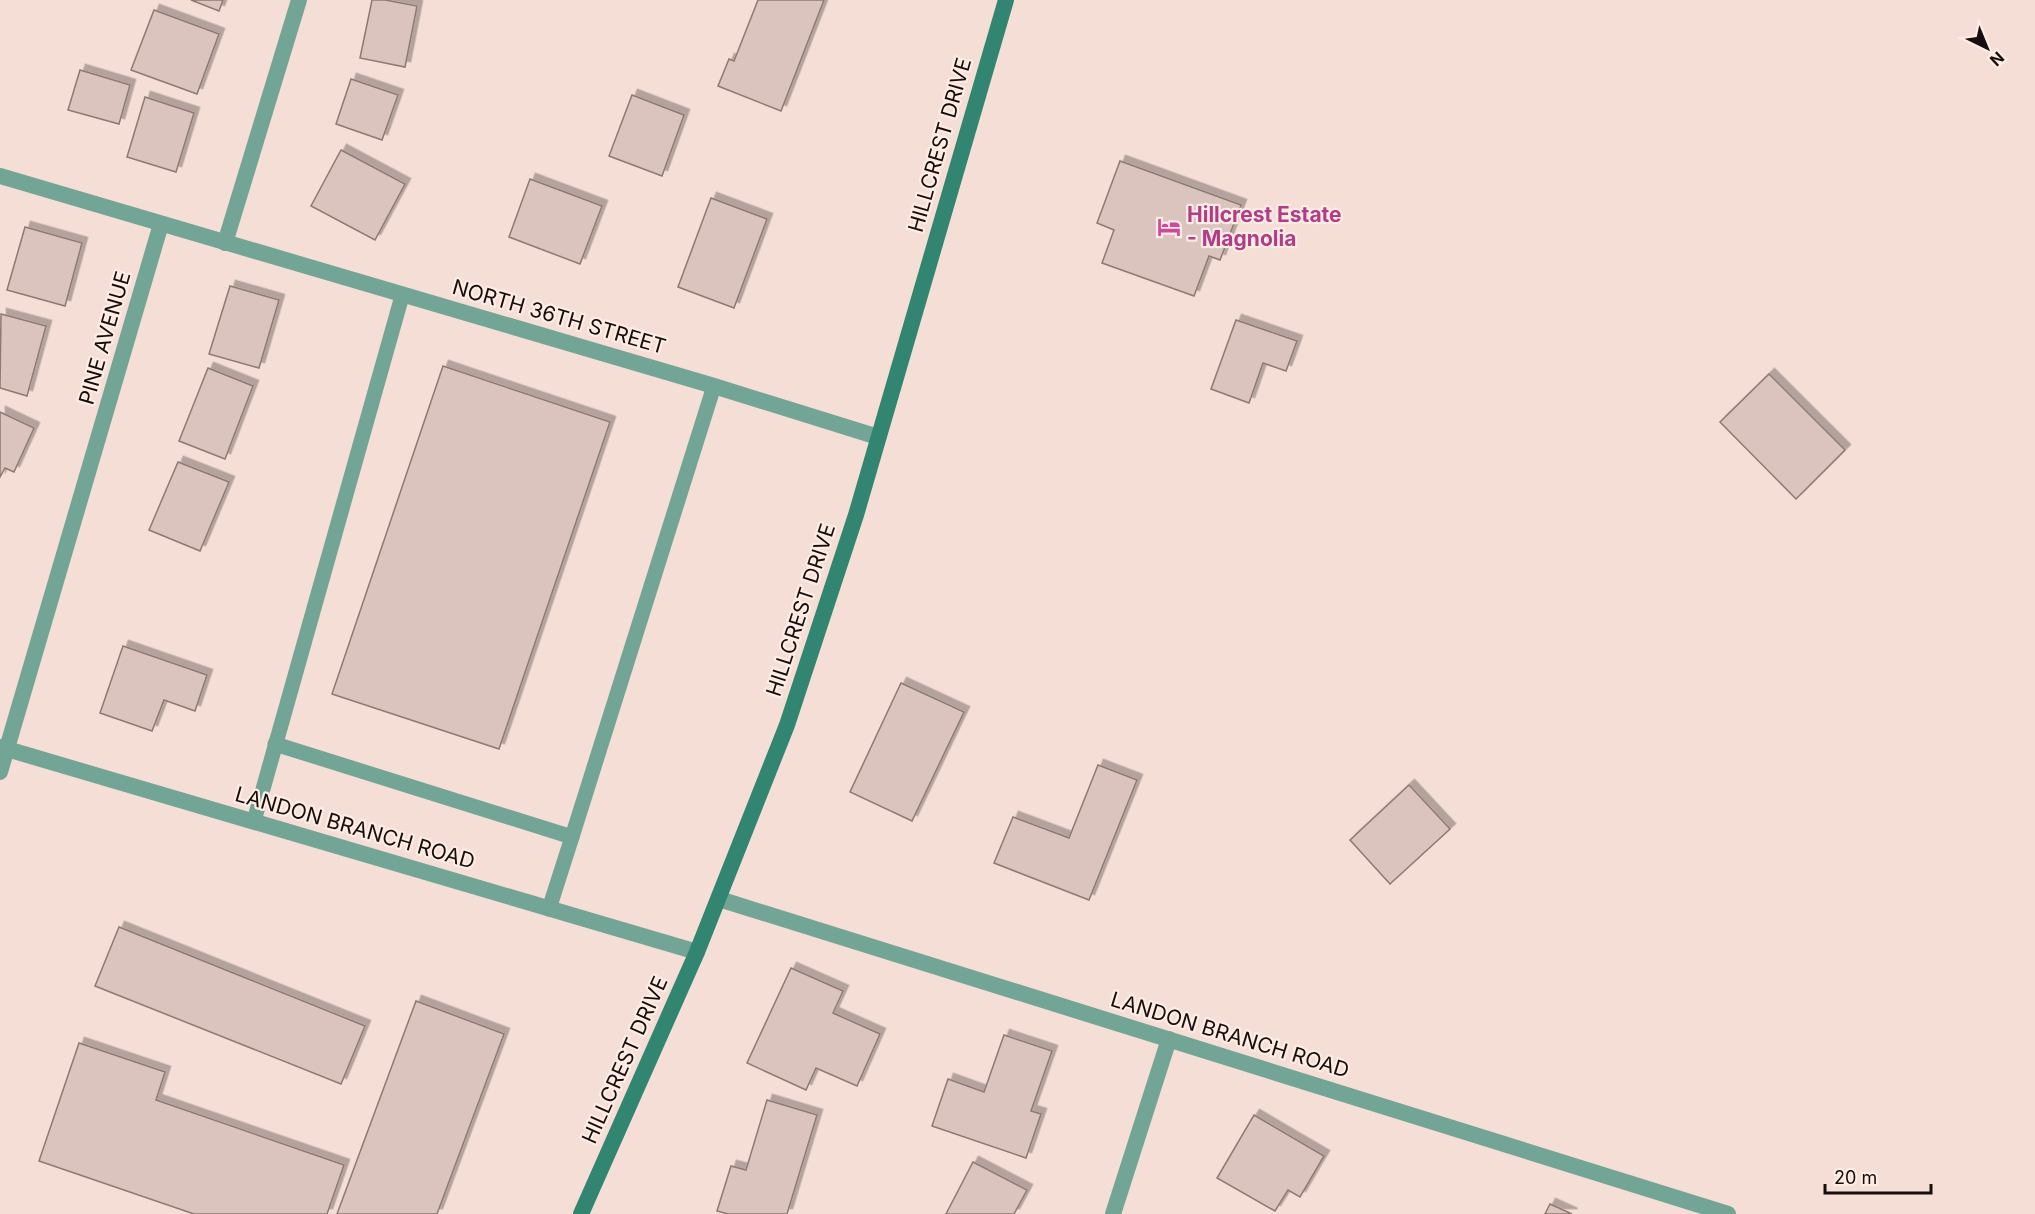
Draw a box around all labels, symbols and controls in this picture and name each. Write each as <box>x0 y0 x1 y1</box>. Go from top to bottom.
north arrow <box>1957 18 2017 78</box>
text: N <box>1986 47 2009 70</box>
street label: HILLCREST DRIVE <box>903 55 976 235</box>
place label: Hillcrest Estate - Magnolia <box>1187 202 1342 251</box>
hotel icon: Hillcrest Estate - Magnolia <box>1156 214 1182 240</box>
street label: PINE AVENUE <box>74 268 136 407</box>
street label: NORTH 36TH STREET <box>450 274 669 359</box>
street label: HILLCREST DRIVE <box>761 520 840 699</box>
street label: LANDON BRANCH ROAD <box>232 781 478 874</box>
street label: HILLCREST DRIVE <box>576 972 673 1147</box>
street label: LANDON BRANCH ROAD <box>1108 986 1352 1083</box>
scale bar <box>1825 1157 1932 1195</box>
text: 20 m <box>1834 1167 1877 1188</box>

